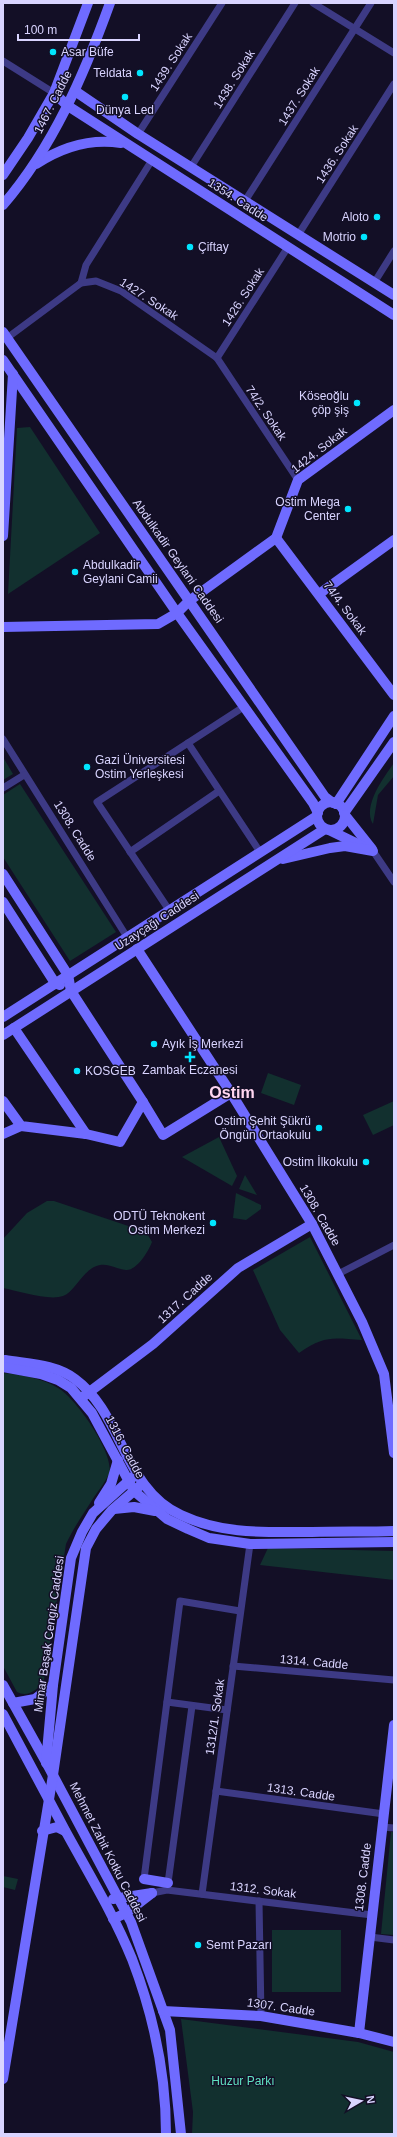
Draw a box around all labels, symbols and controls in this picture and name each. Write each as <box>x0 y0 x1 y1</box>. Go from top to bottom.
scale bar <box>18 16 139 42</box>
text: 100 m <box>24 23 57 37</box>
street label: 1439. Sokak <box>147 29 196 94</box>
place label: Asar Büfe <box>61 45 114 59</box>
street label: 1438. Sokak <box>210 46 258 111</box>
marker: Asar Büfe <box>48 47 58 57</box>
street label: 1437. Sokak <box>275 63 323 128</box>
place label: Teldata <box>93 66 132 80</box>
street label: 1467. Cadde <box>31 68 75 136</box>
marker: Teldata <box>135 68 145 78</box>
marker: Dünya Led <box>120 92 130 102</box>
place label: Dünya Led <box>96 103 154 117</box>
street label: 1436. Sokak <box>313 121 362 186</box>
street label: 1354. Cadde <box>205 175 271 225</box>
place label: Aloto <box>342 210 369 224</box>
marker: Aloto <box>372 212 382 222</box>
place label: Motrio <box>323 230 356 244</box>
marker: Motrio <box>359 232 369 242</box>
place label: Çiftay <box>198 240 229 254</box>
marker: Çiftay <box>185 242 195 252</box>
street label: 1426. Sokak <box>219 264 268 329</box>
street label: 1427. Sokak <box>117 275 182 324</box>
street label: 74/2. Sokak <box>242 383 290 444</box>
place label: Köseoğlu çöp şiş <box>299 389 349 417</box>
marker: Köseoğlu çöp şiş <box>352 398 362 408</box>
street label: 1424. Sokak <box>288 423 350 476</box>
place label: Ostim Mega Center <box>275 495 340 523</box>
street label: Abdulkadir Geylani Caddesi <box>130 496 226 626</box>
marker: Ostim Mega Center <box>343 504 353 514</box>
place label: Abdulkadir Geylani Camii <box>83 558 158 586</box>
marker: Abdulkadir Geylani Camii <box>70 567 80 577</box>
street label: 74/4. Sokak <box>320 578 370 638</box>
place label: Gazi Üniversitesi Ostim Yerleşkesi <box>95 753 185 781</box>
marker: Gazi Üniversitesi Ostim Yerleşkesi <box>82 762 92 772</box>
street label: 1308. Cadde <box>51 798 99 864</box>
street label: Uzayçağı Caddesi <box>112 889 202 953</box>
place label: Ayık İş Merkezi <box>162 1037 243 1051</box>
marker: Ayık İş Merkezi <box>149 1039 159 1049</box>
marker: Zambak Eczanesi <box>185 1052 195 1062</box>
place label: Zambak Eczanesi <box>142 1063 238 1077</box>
place label: KOSGEB <box>85 1064 136 1078</box>
marker: KOSGEB <box>72 1066 82 1076</box>
district label: Ostim <box>209 1084 255 1101</box>
place label: Ostim Şehit Şükrü Öngün Ortaokulu <box>214 1114 311 1142</box>
marker: Ostim Şehit Şükrü Öngün Ortaokulu <box>314 1123 324 1133</box>
place label: Ostim İlkokulu <box>283 1155 358 1169</box>
marker: Ostim İlkokulu <box>361 1157 371 1167</box>
street label: 1308. Cadde <box>297 1182 343 1249</box>
place label: ODTÜ Teknokent Ostim Merkezi <box>113 1209 206 1237</box>
marker: ODTÜ Teknokent Ostim Merkezi <box>208 1218 218 1228</box>
street label: 1317. Cadde <box>155 1270 215 1326</box>
street label: 1316. Cadde <box>103 1413 147 1481</box>
street label: Mimar Başak Cengiz Caddesi <box>31 1555 67 1713</box>
street label: 1314. Cadde <box>279 1652 349 1672</box>
street label: 1312/1. Sokak <box>203 1677 227 1756</box>
street label: Mehmet Zahit Kotku Caddesi <box>67 1780 149 1924</box>
street label: 1313. Cadde <box>266 1780 336 1804</box>
street label: 1308. Cadde <box>352 1842 374 1912</box>
street label: 1312. Sokak <box>229 1879 298 1901</box>
place label: Semt Pazarı <box>206 1938 272 1952</box>
marker: Semt Pazarı <box>193 1940 203 1950</box>
street label: 1307. Cadde <box>246 1995 316 2019</box>
park label: Huzur Parkı <box>211 2074 275 2088</box>
north arrow <box>341 2081 381 2121</box>
text: N <box>364 2095 377 2104</box>

